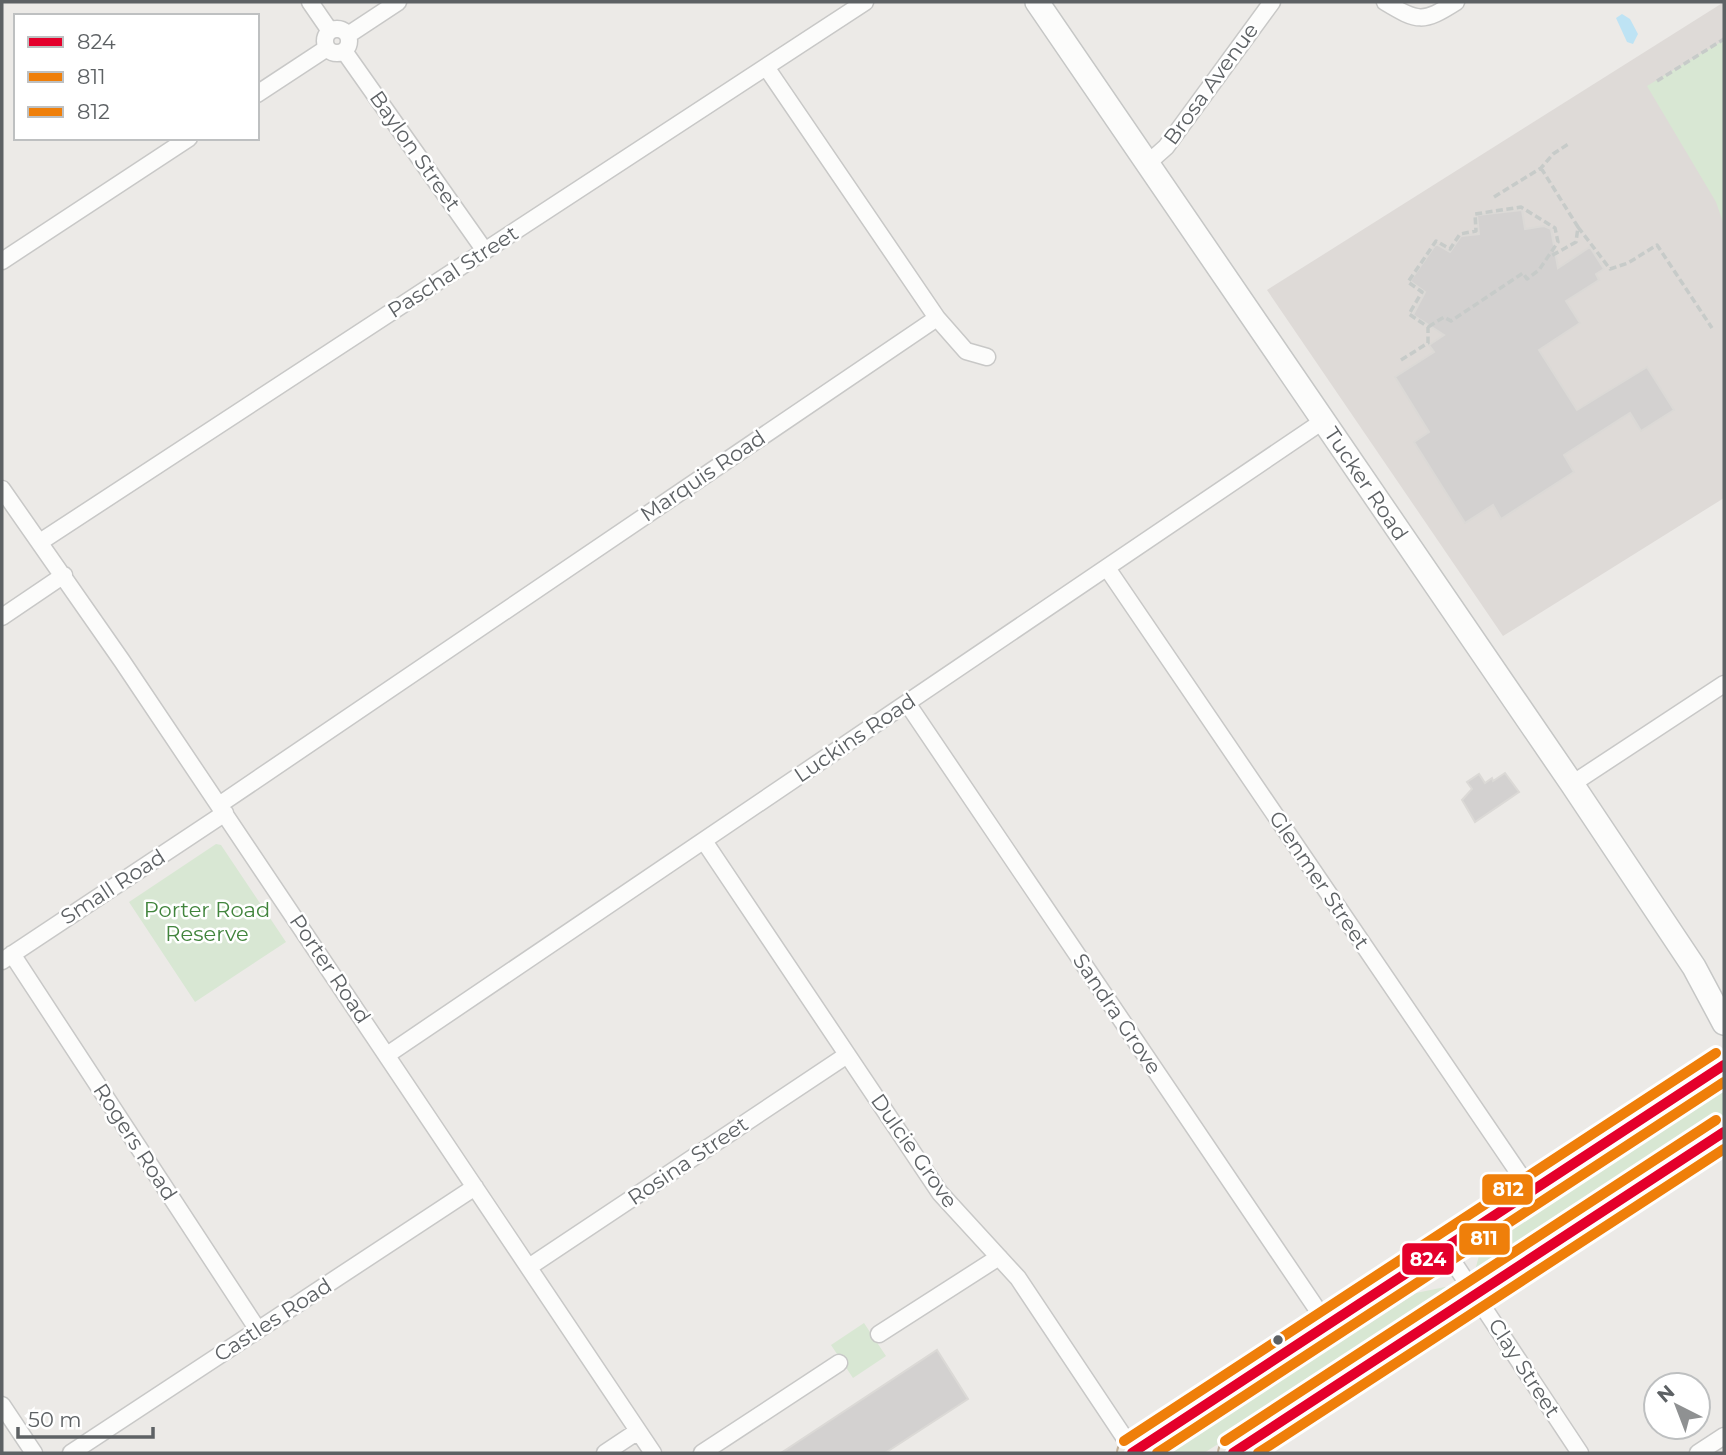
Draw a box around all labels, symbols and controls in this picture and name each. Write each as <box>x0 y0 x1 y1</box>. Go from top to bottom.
legend <box>14 14 259 140</box>
street label: Brosa Avenue <box>1158 18 1263 150</box>
text: 824 <box>77 29 116 54</box>
text: 811 <box>77 64 106 89</box>
street label: Baylon Street <box>365 86 466 216</box>
text: 812 <box>77 99 110 124</box>
street label: Paschal Street <box>383 220 523 323</box>
street label: Tucker Road <box>1319 422 1413 545</box>
street label: Marquis Road <box>636 425 770 527</box>
street label: Luckins Road <box>789 688 920 787</box>
street label: Glenmer Street <box>1264 806 1375 954</box>
street label: Small Road <box>56 844 170 930</box>
park label: Porter Road Reserve <box>144 897 270 946</box>
street label: Porter Road <box>285 909 376 1028</box>
street label: Sandra Grove <box>1068 949 1167 1079</box>
street label: Rogers Road <box>88 1079 183 1205</box>
street label: Dulcie Grove <box>866 1089 963 1213</box>
street label: Rosina Street <box>623 1111 753 1210</box>
line badge: 812 <box>1481 1173 1534 1206</box>
text: 812 <box>1492 1178 1524 1201</box>
line badge: 811 <box>1458 1222 1511 1256</box>
text: 811 <box>1470 1227 1498 1250</box>
line badge: 824 <box>1401 1242 1455 1276</box>
text: 824 <box>1410 1248 1446 1271</box>
street label: Castles Road <box>209 1272 336 1367</box>
street label: Clay Street <box>1483 1314 1566 1422</box>
unlabelled marker <box>1271 1333 1285 1347</box>
north arrow <box>1642 1371 1712 1441</box>
text: N <box>1653 1380 1679 1407</box>
scale bar <box>18 1396 152 1440</box>
text: 50 m <box>28 1407 82 1432</box>

